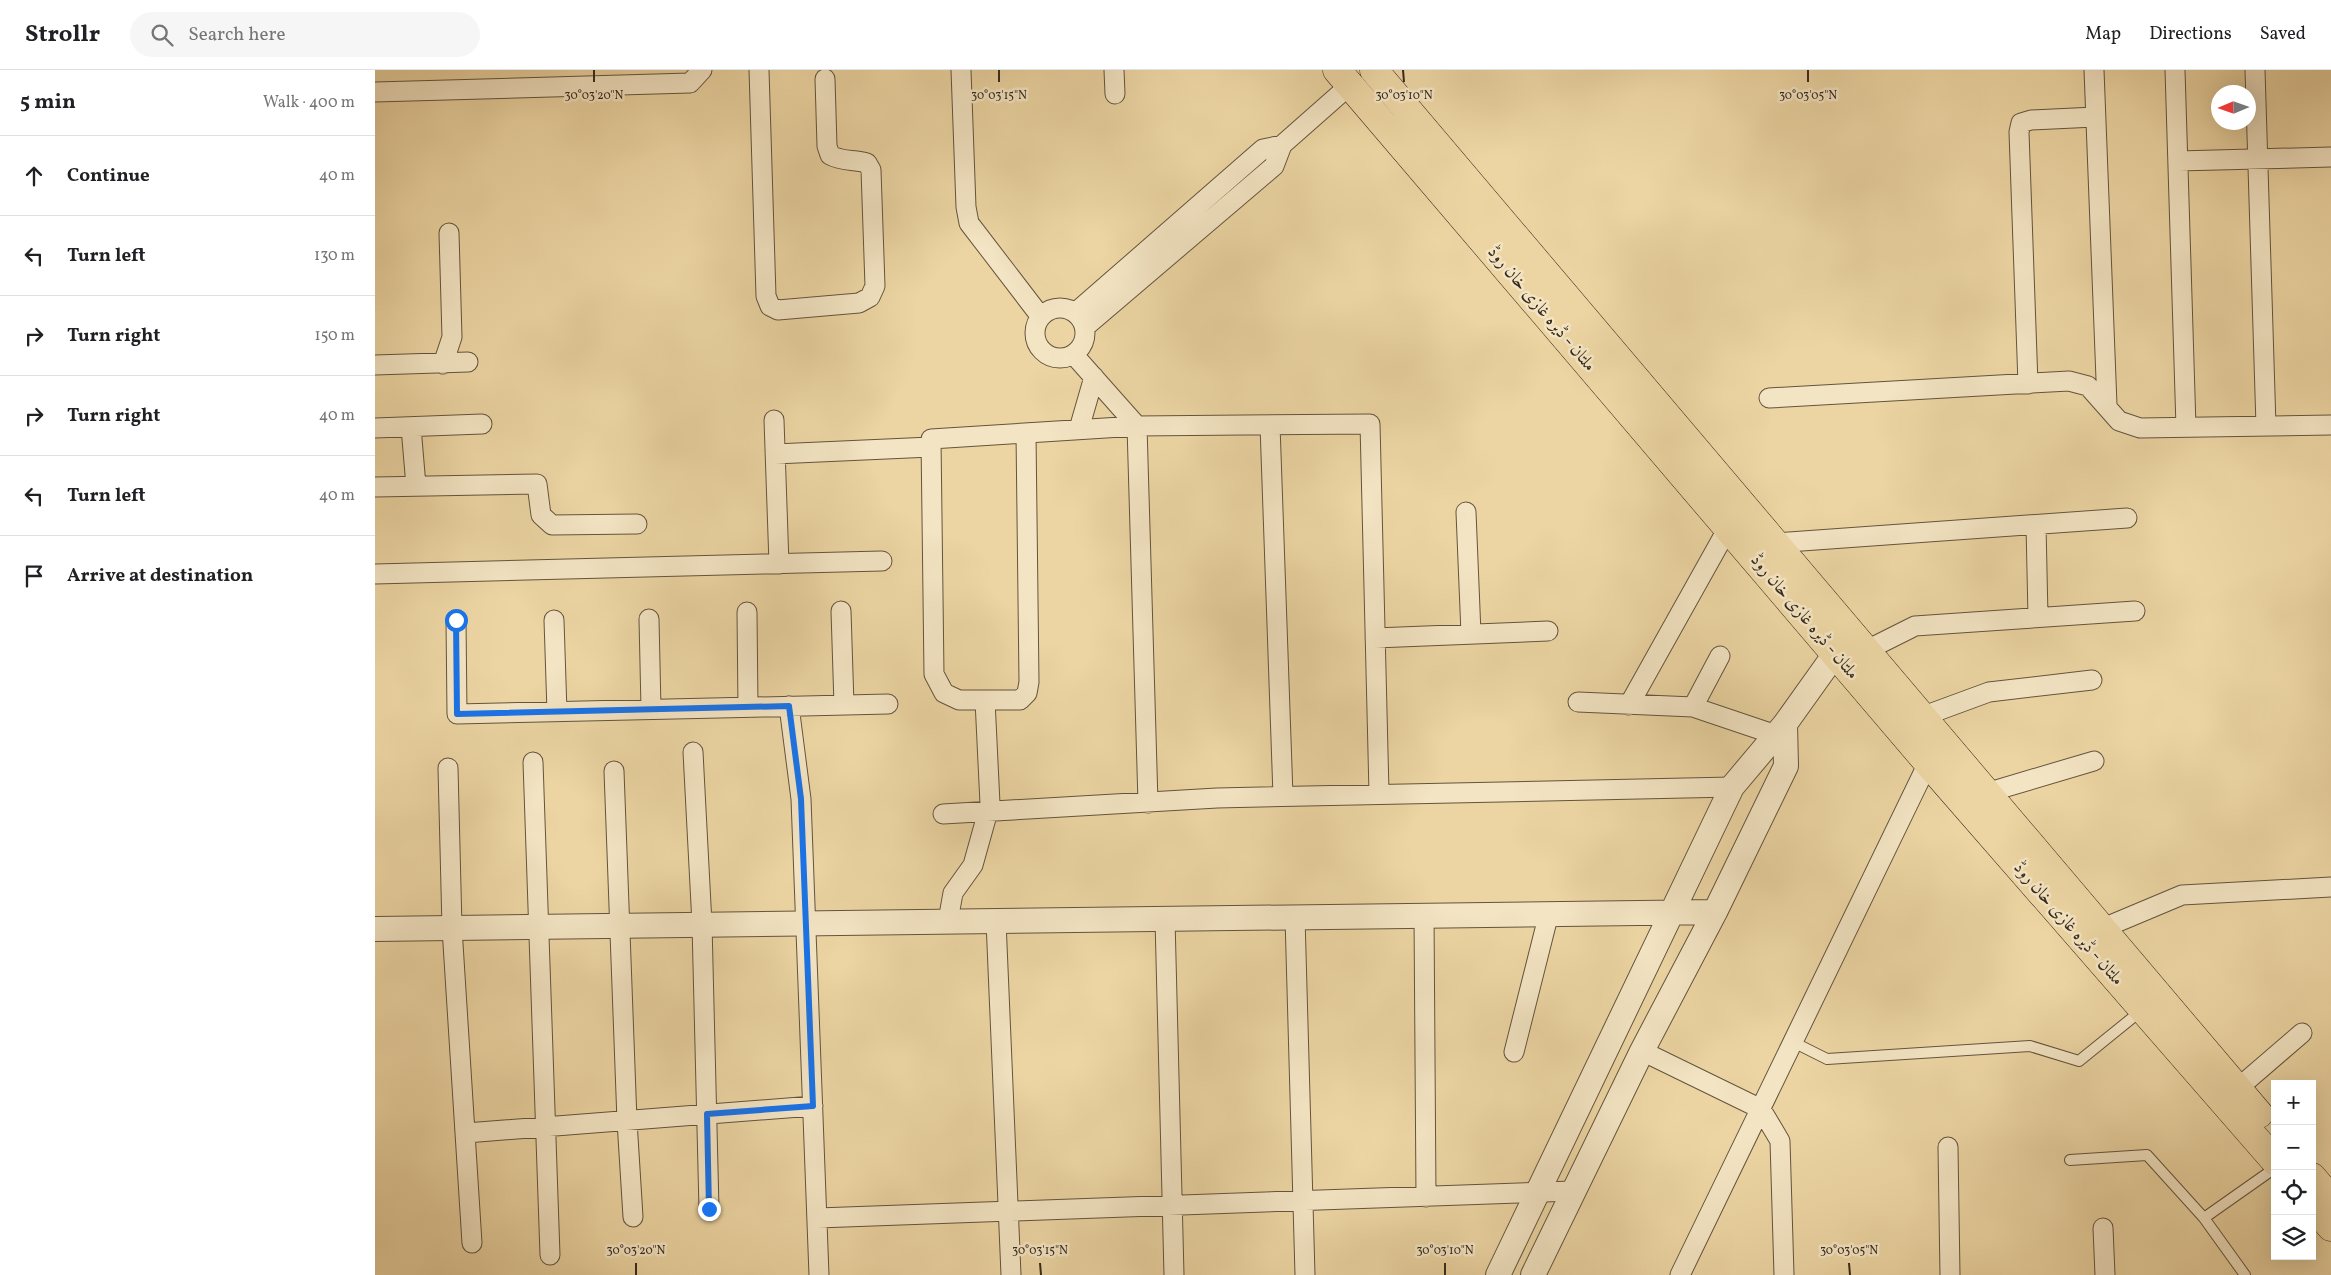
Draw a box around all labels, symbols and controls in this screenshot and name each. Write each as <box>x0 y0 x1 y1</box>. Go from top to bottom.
search box <box>130 12 480 57</box>
text: Strollr <box>25 18 100 52</box>
icon: search <box>148 21 176 49</box>
text: Search here <box>188 22 286 48</box>
text: Map <box>2085 22 2121 47</box>
text: Directions <box>2149 22 2232 47</box>
text: Saved <box>2260 22 2306 47</box>
north arrow <box>2211 85 2256 130</box>
text: 5 min <box>20 88 76 117</box>
text: 30°03'20"N <box>565 88 623 104</box>
text: 30°03'15"N <box>971 88 1027 104</box>
text: 30°03'10"N <box>1375 88 1433 104</box>
text: 30°03'05"N <box>1779 88 1837 104</box>
text: Walk · 400 m <box>263 92 355 114</box>
icon: ahead <box>20 162 48 190</box>
text: Continue <box>67 163 150 189</box>
text: 40 m <box>319 165 355 187</box>
street label: ملتان - ڈیرہ غازی خان روڈ <box>1481 241 1601 377</box>
icon: left <box>20 242 48 270</box>
text: Turn left <box>67 243 146 269</box>
text: 130 m <box>314 245 355 267</box>
icon: right <box>20 322 48 350</box>
text: Turn right <box>67 323 160 349</box>
text: 150 m <box>314 325 355 347</box>
icon: right <box>20 402 48 430</box>
text: Turn right <box>67 403 160 429</box>
text: 40 m <box>319 405 355 427</box>
icon: left <box>20 482 48 510</box>
text: Turn left <box>67 483 146 509</box>
text: 40 m <box>319 485 355 507</box>
street label: ملتان - ڈیرہ غازی خان روڈ <box>1744 549 1864 685</box>
icon: arrive <box>20 562 48 590</box>
text: Arrive at destination <box>67 563 253 589</box>
route start <box>445 609 468 632</box>
street label: ملتان - ڈیرہ غازی خان روڈ <box>2007 856 2129 992</box>
map controls <box>2271 1080 2316 1260</box>
button: + <box>2271 1080 2316 1125</box>
button: − <box>2271 1125 2316 1170</box>
button: locate <box>2271 1170 2316 1215</box>
route end <box>698 1198 721 1221</box>
button: layers <box>2271 1215 2316 1260</box>
text: 30°03'20"N <box>607 1243 665 1259</box>
text: 30°03'15"N <box>1012 1243 1068 1259</box>
text: 30°03'10"N <box>1416 1243 1474 1259</box>
text: 30°03'05"N <box>1820 1243 1878 1259</box>

